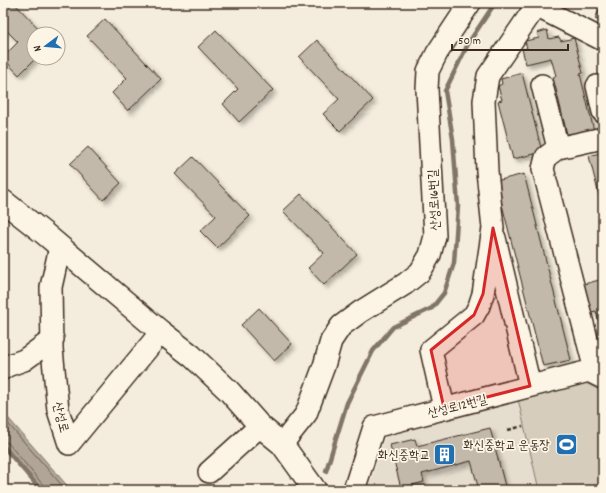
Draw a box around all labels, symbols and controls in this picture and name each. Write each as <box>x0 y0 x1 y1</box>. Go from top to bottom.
north arrow <box>26 26 66 66</box>
scale bar <box>452 26 568 52</box>
text: 50 m <box>458 33 481 50</box>
text: N <box>30 43 47 53</box>
street label: 산성로16번길 <box>424 169 447 231</box>
street label: 산성로12번길 <box>426 391 489 424</box>
street label: 산성로 <box>47 400 73 435</box>
sports icon: 화신중학교 운동장 <box>553 431 579 457</box>
place label: 화신중학교 운동장 <box>463 437 550 456</box>
building icon: 화신중학교 <box>432 441 458 467</box>
place label: 화신중학교 <box>378 447 430 466</box>

